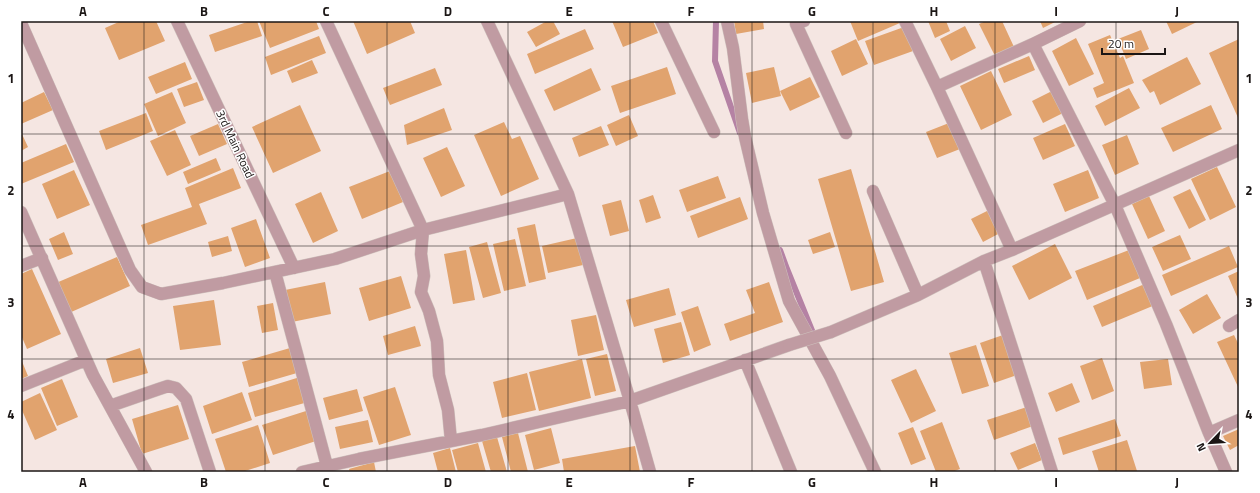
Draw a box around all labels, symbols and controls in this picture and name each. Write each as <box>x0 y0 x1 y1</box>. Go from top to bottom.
text: A <box>79 1 87 21</box>
text: B <box>200 1 208 21</box>
text: C <box>322 1 330 21</box>
text: D <box>444 1 452 21</box>
text: E <box>565 1 573 21</box>
text: F <box>688 1 695 21</box>
text: G <box>808 1 816 21</box>
text: H <box>930 1 938 21</box>
text: I <box>1054 1 1058 21</box>
text: J <box>1175 1 1179 21</box>
scale bar <box>1102 30 1165 56</box>
text: 20 m <box>1108 34 1134 53</box>
text: 1 <box>7 68 15 88</box>
text: 1 <box>1245 68 1253 88</box>
street label: 3rd Main Road <box>211 106 260 181</box>
text: 2 <box>7 180 15 200</box>
text: 2 <box>1245 180 1253 200</box>
text: 3 <box>7 292 15 312</box>
text: 3 <box>1245 292 1253 312</box>
text: 4 <box>7 404 15 424</box>
text: 4 <box>1245 404 1253 424</box>
north arrow <box>1190 423 1230 463</box>
text: N <box>1192 440 1210 454</box>
text: A <box>79 472 87 492</box>
text: B <box>200 472 208 492</box>
text: C <box>322 472 330 492</box>
text: D <box>444 472 452 492</box>
text: E <box>565 472 573 492</box>
text: F <box>688 472 695 492</box>
text: G <box>808 472 816 492</box>
text: H <box>930 472 938 492</box>
text: I <box>1054 472 1058 492</box>
text: J <box>1175 472 1179 492</box>

